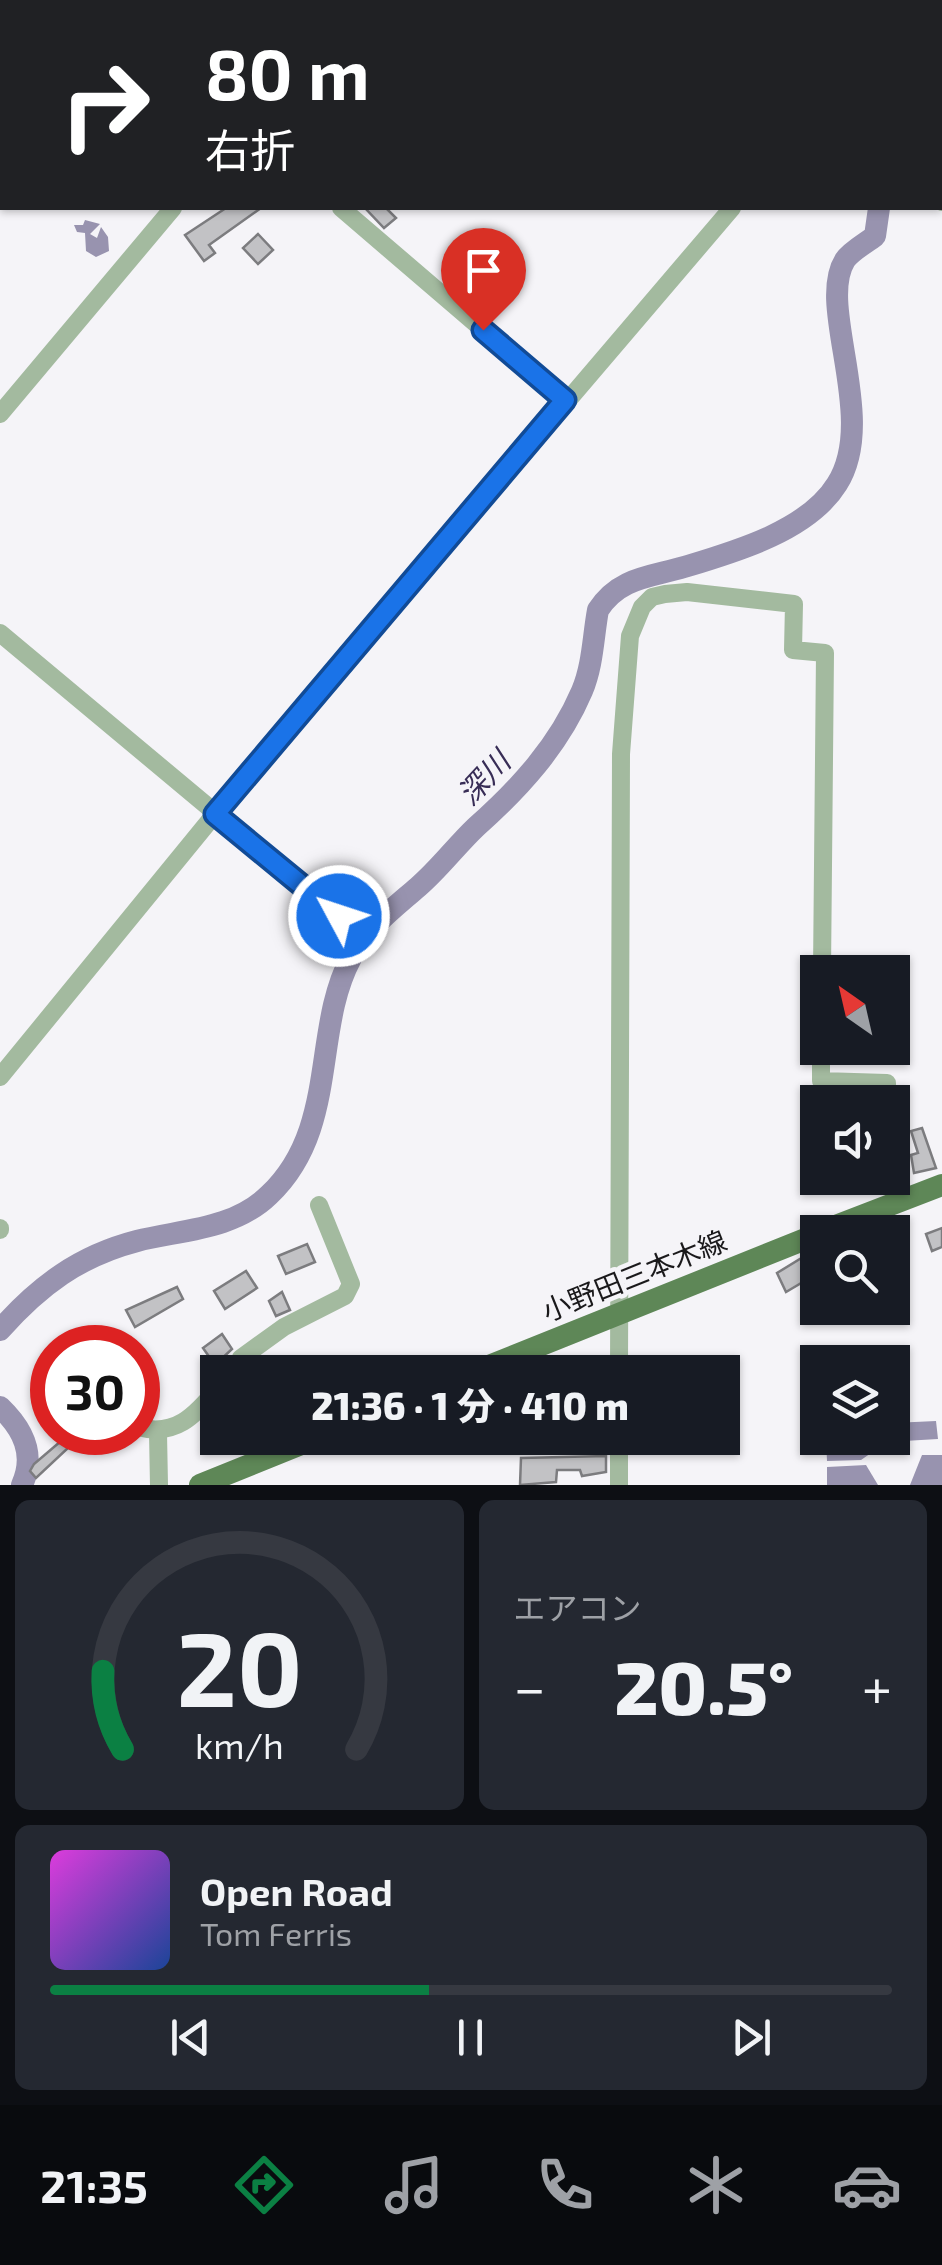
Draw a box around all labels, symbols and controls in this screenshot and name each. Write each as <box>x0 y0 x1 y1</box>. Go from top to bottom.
text: 80 m <box>205 30 370 114</box>
icon: right <box>40 40 170 170</box>
text: 右折 <box>205 122 295 176</box>
pin <box>441 228 526 331</box>
icon: arrive <box>456 243 511 298</box>
water label: 深川 <box>449 741 519 811</box>
position arrow <box>287 864 391 968</box>
north arrow <box>800 955 910 1065</box>
map controls <box>800 955 910 1455</box>
button: sound <box>800 1085 910 1195</box>
button: search <box>800 1215 910 1325</box>
street label: 小野田三本木線 <box>537 1223 731 1327</box>
speed limit sign: 30 <box>30 1325 160 1455</box>
button: layers <box>800 1345 910 1455</box>
text: 21:36 · 1 分 · 410 m <box>311 1382 629 1428</box>
text: エアコン <box>514 1588 642 1626</box>
text: 20 <box>176 1603 302 1728</box>
text: 20.5° <box>614 1640 793 1730</box>
text: − <box>514 1653 546 1719</box>
text: + <box>862 1653 892 1719</box>
text: km/h <box>195 1723 284 1766</box>
text: Open Road <box>200 1868 393 1914</box>
text: Tom Ferris <box>200 1914 352 1952</box>
icon: previous <box>163 2010 218 2065</box>
icon: pause <box>443 2010 498 2065</box>
icon: next <box>724 2010 779 2065</box>
icon: directions <box>229 2150 299 2220</box>
icon: music <box>379 2150 449 2220</box>
icon: phone <box>530 2150 600 2220</box>
icon: climate <box>681 2150 751 2220</box>
icon: car <box>832 2150 902 2220</box>
text: 21:35 <box>40 2158 148 2212</box>

